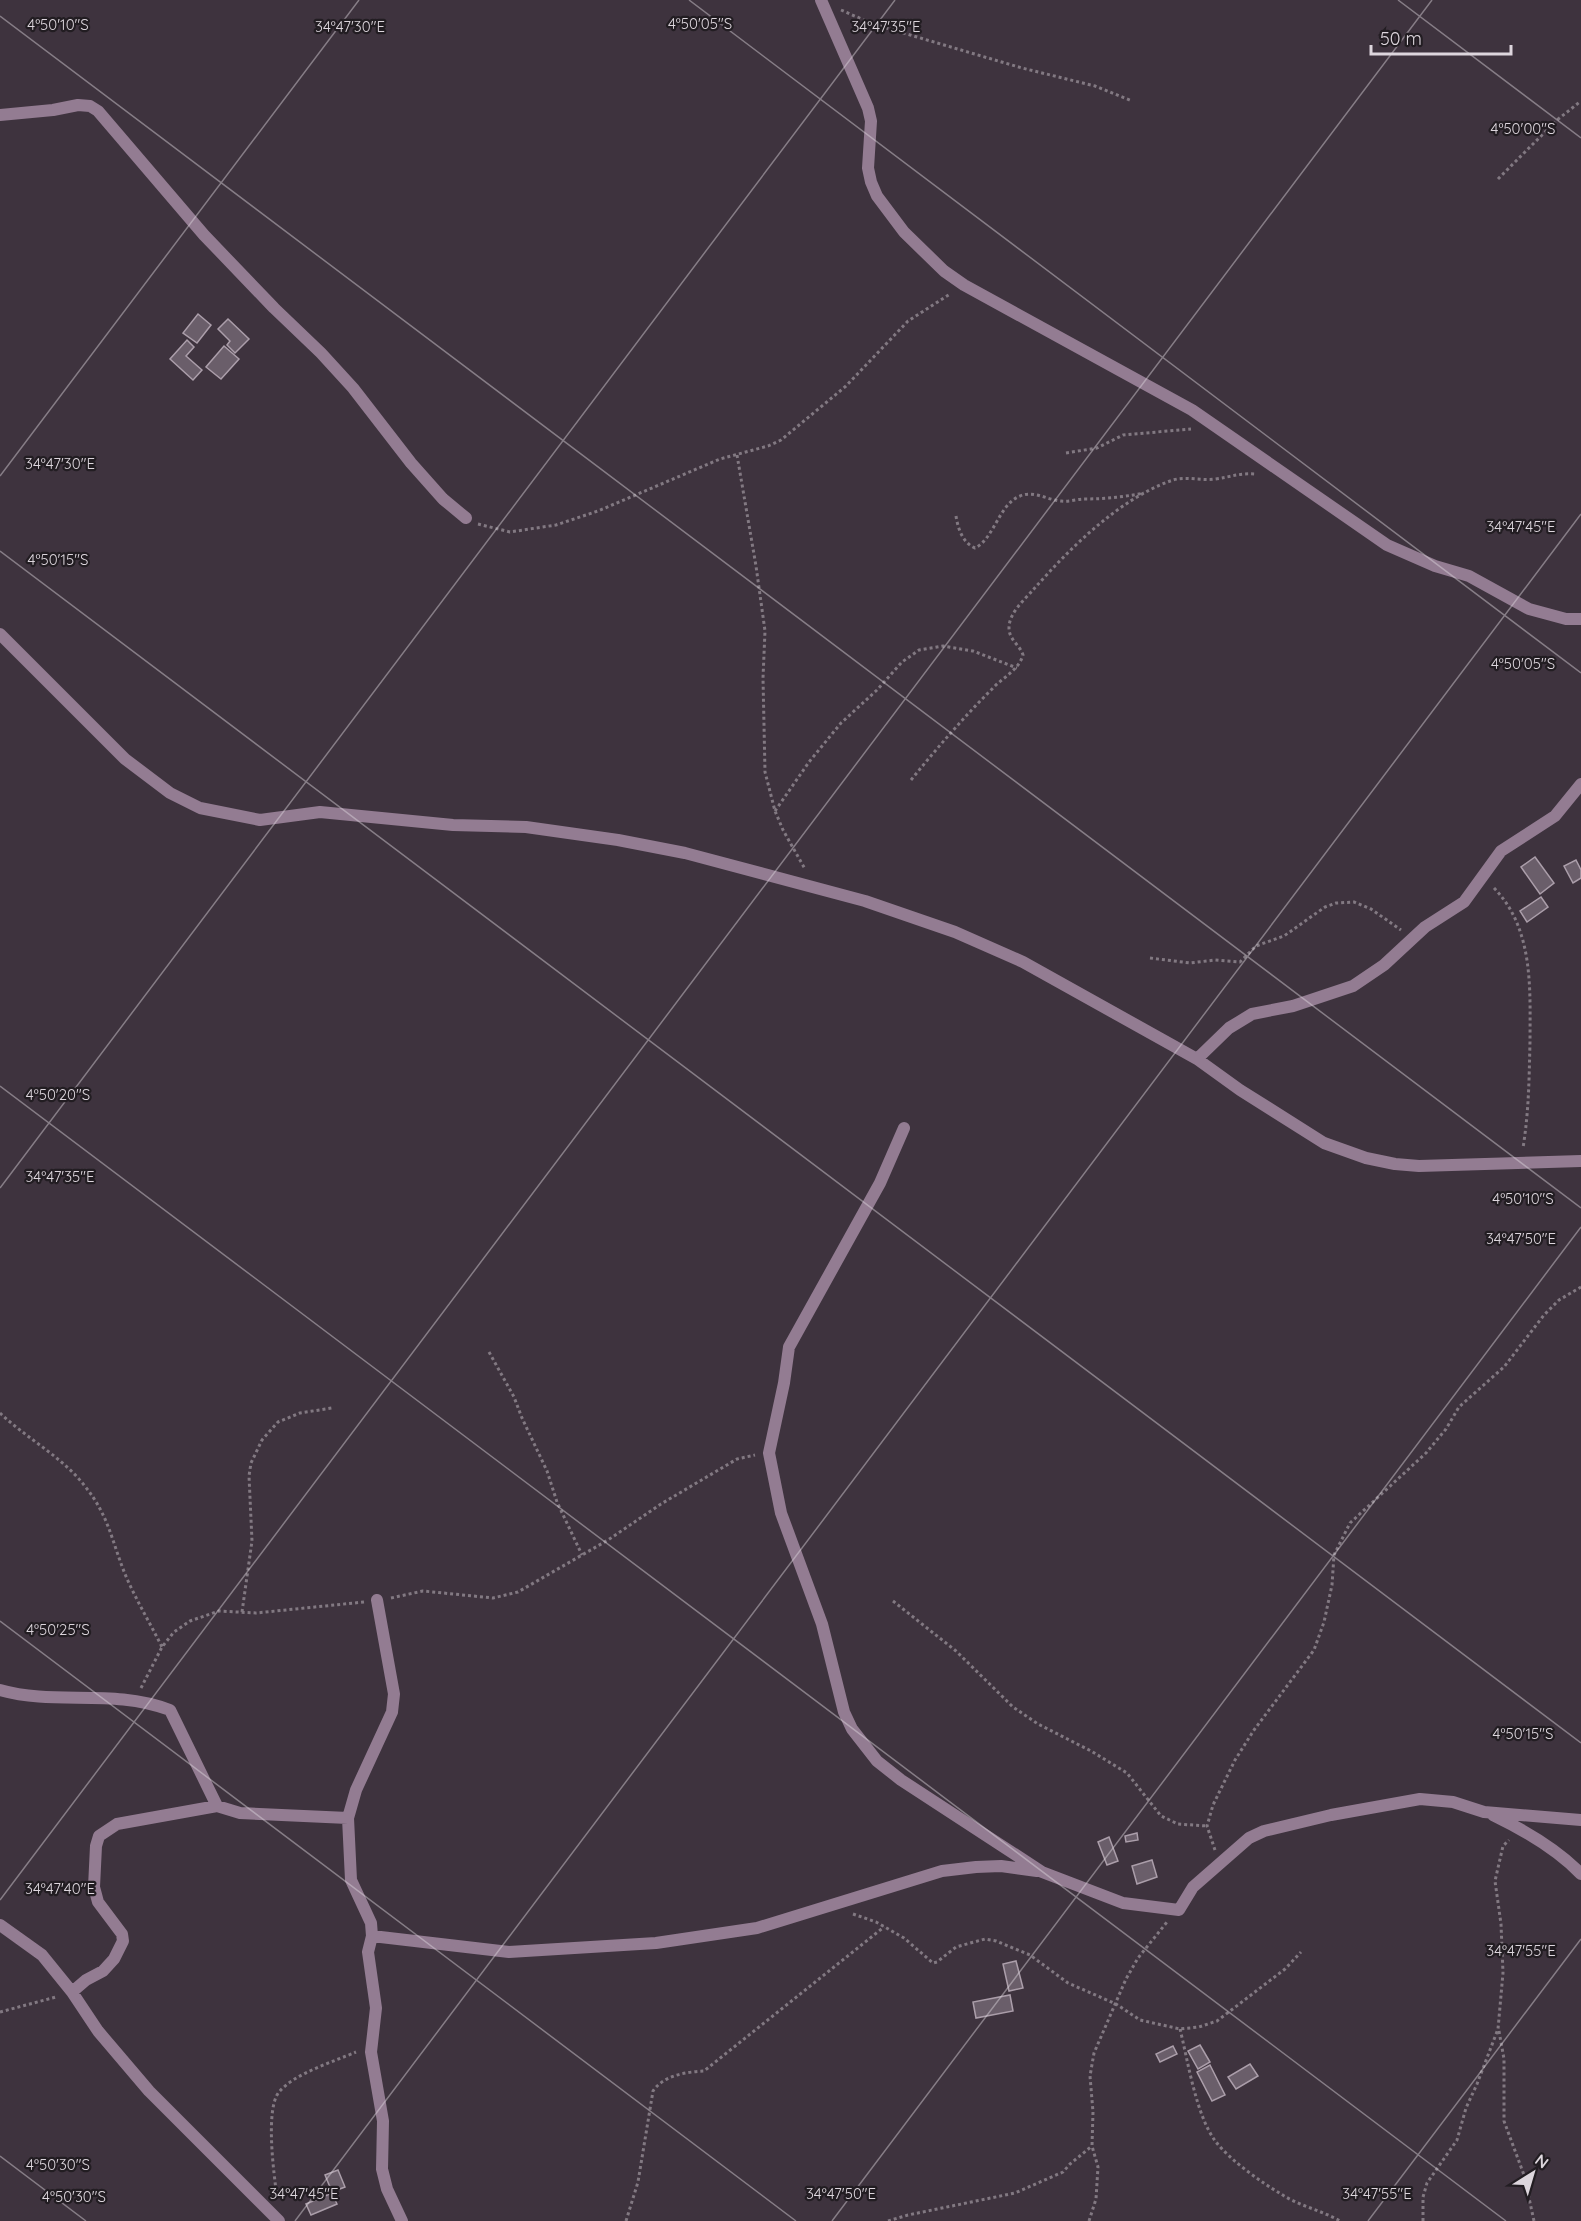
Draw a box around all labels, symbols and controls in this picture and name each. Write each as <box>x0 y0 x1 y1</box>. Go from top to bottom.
text: 4°50'05"S <box>668 14 732 33</box>
text: 4°50'10"S <box>27 15 89 34</box>
text: 34°47'30"E <box>315 17 385 36</box>
text: 34°47'35"E <box>851 17 921 36</box>
scale bar <box>1371 18 1510 56</box>
text: 50 m <box>1380 27 1422 50</box>
text: 4°50'00"S <box>1491 119 1555 138</box>
text: 34°47'30"E <box>25 454 95 473</box>
text: 34°47'45"E <box>1486 517 1556 536</box>
text: 4°50'15"S <box>28 550 88 569</box>
text: 4°50'05"S <box>1491 654 1555 673</box>
text: 4°50'20"S <box>26 1085 90 1104</box>
text: 34°47'35"E <box>25 1167 95 1186</box>
text: 4°50'10"S <box>1492 1189 1554 1208</box>
text: 34°47'50"E <box>1486 1229 1556 1248</box>
text: 4°50'25"S <box>26 1620 90 1639</box>
text: 4°50'15"S <box>1493 1724 1553 1743</box>
text: 34°47'40"E <box>25 1879 95 1898</box>
text: 34°47'55"E <box>1486 1941 1556 1960</box>
north arrow <box>1503 2143 1563 2203</box>
text: N <box>1531 2149 1553 2173</box>
text: 4°50'30"S <box>26 2155 90 2174</box>
text: 34°47'45"E <box>269 2184 339 2203</box>
text: 34°47'50"E <box>806 2184 876 2203</box>
text: 34°47'55"E <box>1342 2184 1412 2203</box>
text: 4°50'30"S <box>42 2187 106 2206</box>

